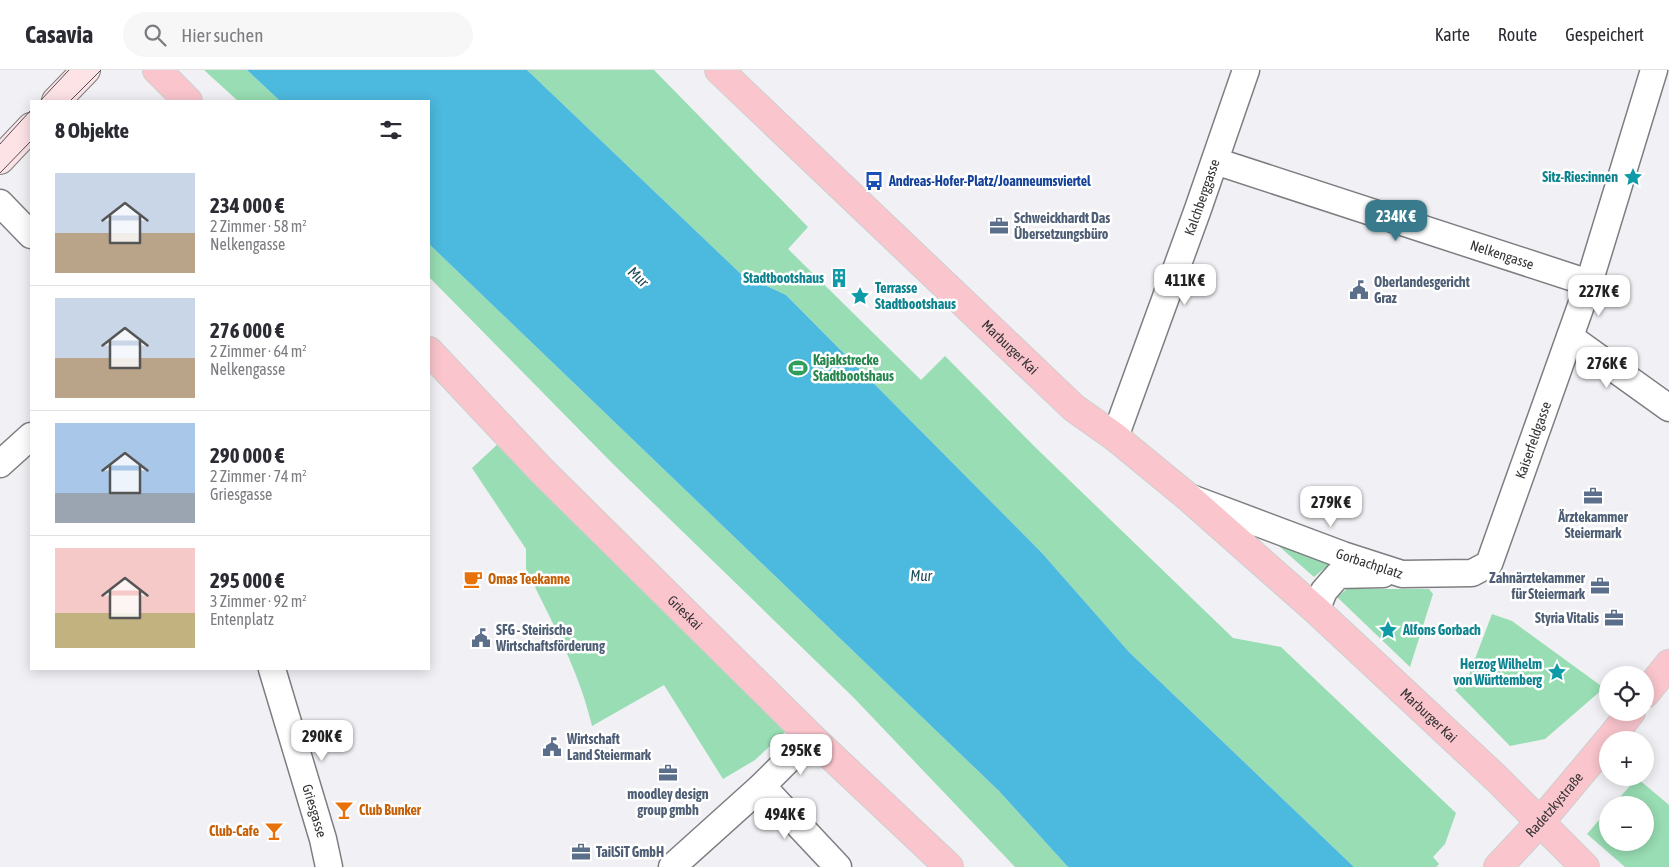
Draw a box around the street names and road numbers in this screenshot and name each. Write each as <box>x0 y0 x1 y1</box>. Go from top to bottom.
street label: Kalchberggasse <box>1181 157 1223 238</box>
street label: Nelkengasse <box>1468 237 1536 272</box>
street label: Marburger Kai <box>979 317 1042 378</box>
street label: Kaiserfeldgasse <box>1512 400 1554 481</box>
street label: Gorbachplatz <box>1334 545 1405 582</box>
street label: Grieskai <box>664 592 706 633</box>
street label: Marburger Kai <box>1397 685 1461 746</box>
street label: Radetzkystraße <box>1522 769 1586 840</box>
street label: Griesgasse <box>299 782 330 839</box>

